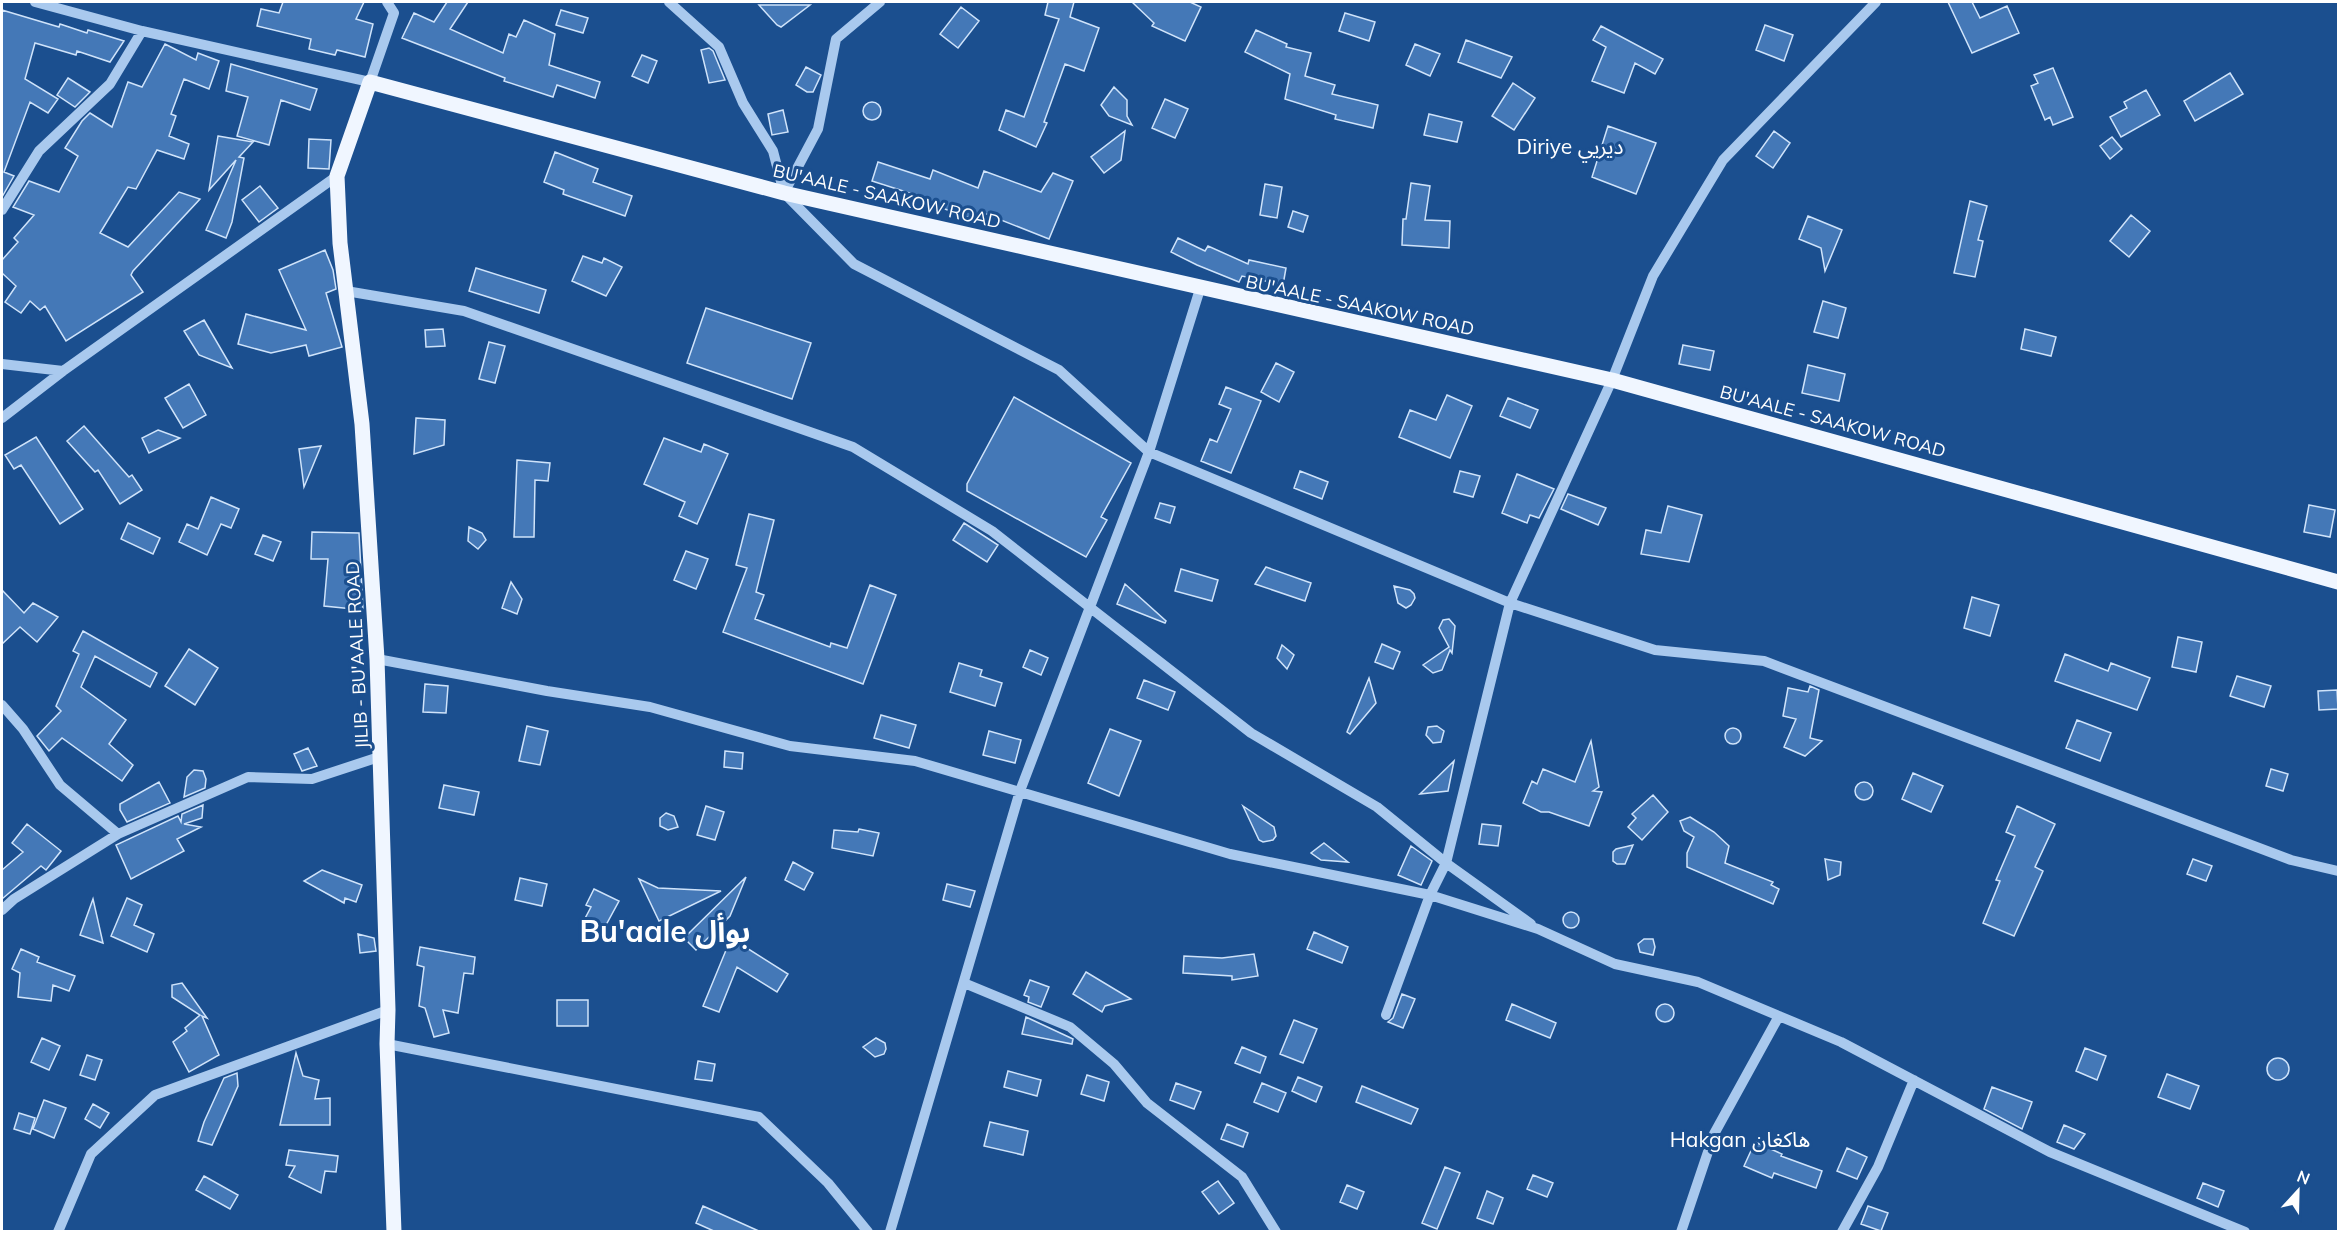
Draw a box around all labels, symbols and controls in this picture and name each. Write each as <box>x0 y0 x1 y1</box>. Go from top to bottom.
district label: Diriye ديريي <box>1517 133 1623 163</box>
street label: BU'AALE - SAAKOW ROAD <box>771 159 1003 233</box>
street label: BU'AALE - SAAKOW ROAD <box>1244 270 1476 340</box>
street label: BU'AALE - SAAKOW ROAD <box>1718 380 1948 462</box>
street label: JILIB - BU'AALE ROAD <box>341 561 373 749</box>
district label: Bu'aale بوأل <box>579 912 751 950</box>
district label: Hakgan هاكغان <box>1670 1126 1810 1152</box>
north arrow <box>2268 1161 2328 1221</box>
text: N <box>2294 1166 2313 1189</box>

